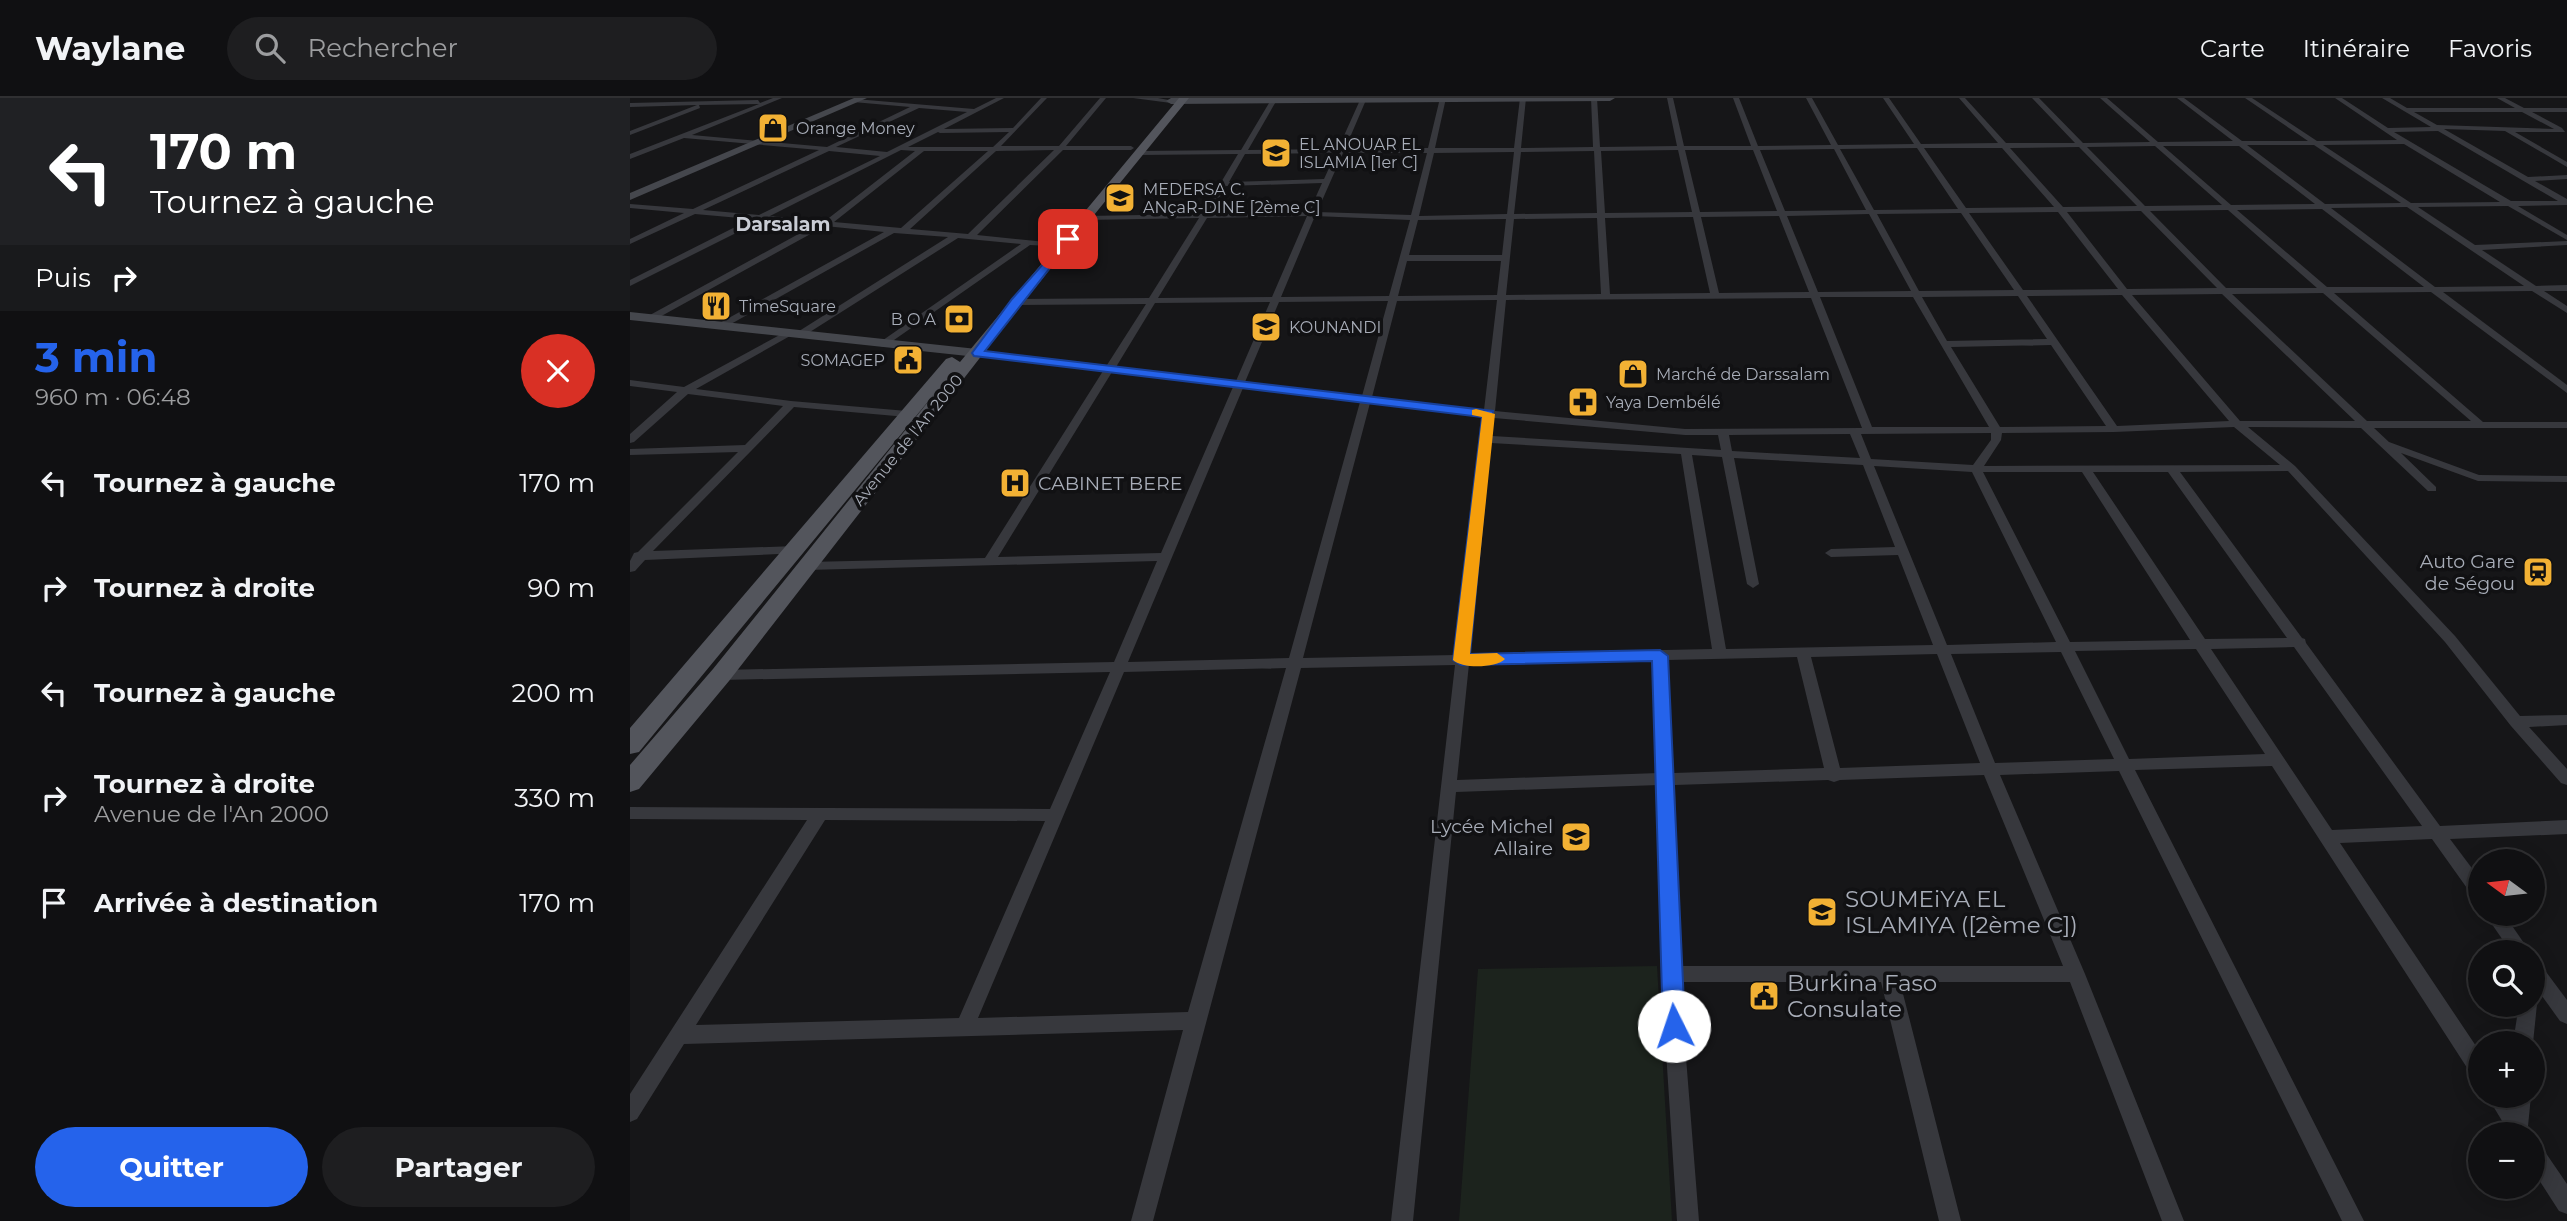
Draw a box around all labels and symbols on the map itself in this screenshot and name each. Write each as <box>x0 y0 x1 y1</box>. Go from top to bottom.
shop icon: Orange Money <box>756 111 790 145</box>
place label: Orange Money <box>796 119 915 138</box>
place label: EL ANOUAR EL ISLAMIA [1er C] <box>1299 135 1422 172</box>
school or university icon: EL ANOUAR EL ISLAMIA [1er C] <box>1259 136 1293 170</box>
place label: MEDERSA C. ANçaR-DINE [2ème C] <box>1143 180 1321 217</box>
school or university icon: MEDERSA C. ANçaR-DINE [2ème C] <box>1103 181 1137 215</box>
pin <box>1038 209 1098 269</box>
district label: Darsalam <box>736 213 830 236</box>
restaurant icon: TimeSquare <box>699 289 733 323</box>
place label: TimeSquare <box>739 297 836 316</box>
bank icon: B O A <box>942 302 976 336</box>
place label: B O A <box>891 310 937 329</box>
school or university icon: KOUNANDI <box>1249 310 1283 344</box>
place label: KOUNANDI <box>1289 318 1381 337</box>
public building icon: SOMAGEP <box>891 343 925 377</box>
place label: SOMAGEP <box>801 351 885 370</box>
shop icon: Marché de Darssalam <box>1616 357 1650 391</box>
place label: Marché de Darssalam <box>1656 365 1830 384</box>
street label: Avenue de l'An 2000 <box>849 371 967 509</box>
pharmacy icon: Yaya Dembélé <box>1566 385 1600 419</box>
place label: Yaya Dembélé <box>1606 393 1721 412</box>
hospital icon: CABINET BERE <box>998 466 1032 500</box>
place label: CABINET BERE <box>1038 472 1182 495</box>
place label: Auto Gare de Ségou <box>2420 550 2515 595</box>
station icon: Auto Gare de Ségou <box>2521 555 2555 589</box>
place label: Lycée Michel Allaire <box>1430 815 1553 860</box>
school or university icon: Lycée Michel Allaire <box>1559 820 1593 854</box>
north arrow <box>2468 849 2544 926</box>
place label: SOUMEiYA EL ISLAMIYA ([2ème C]) <box>1845 885 2078 939</box>
school or university icon: SOUMEiYA EL ISLAMIYA ([2ème C]) <box>1805 895 1839 929</box>
place label: Burkina Faso Consulate <box>1787 969 1937 1023</box>
public building icon: Burkina Faso Consulate <box>1747 979 1781 1013</box>
position arrow <box>1637 989 1711 1063</box>

